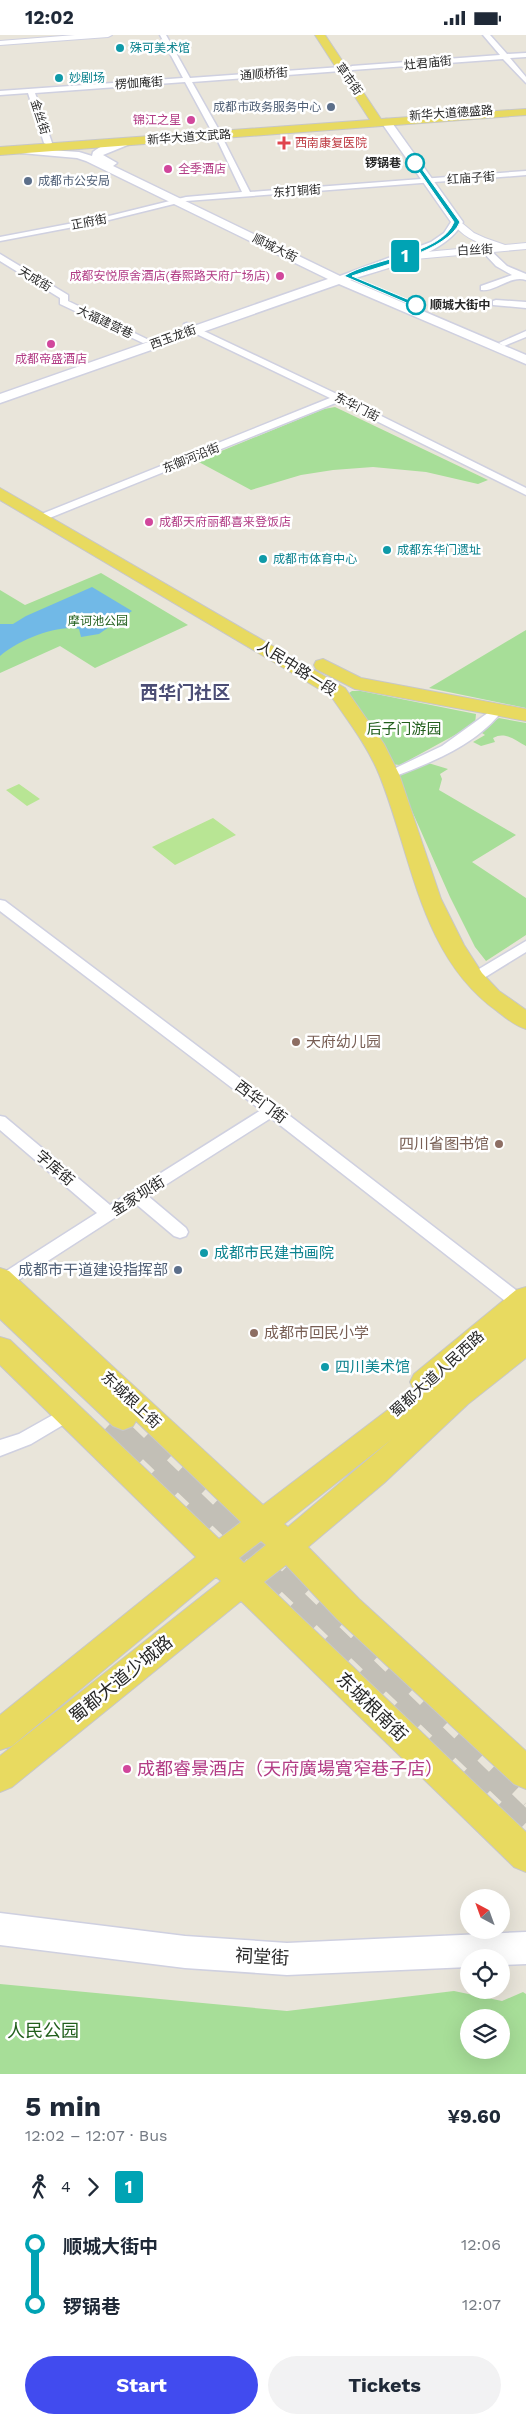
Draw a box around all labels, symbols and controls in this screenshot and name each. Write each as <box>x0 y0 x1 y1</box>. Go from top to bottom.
text: 12:02 <box>25 6 74 29</box>
place label: 殊可美术馆 <box>130 41 190 55</box>
marker: 殊可美术馆 <box>114 42 126 54</box>
street label: 灶君庙街 <box>403 54 453 72</box>
street label: 草市街 <box>333 60 365 98</box>
street label: 通顺桥街 <box>240 65 288 83</box>
place label: 妙剧场 <box>69 71 105 85</box>
marker: 妙剧场 <box>53 72 65 84</box>
street label: 楞伽庵街 <box>115 74 163 92</box>
street label: 金丝街 <box>28 98 52 136</box>
place label: 成都市政务服务中心 <box>213 100 321 114</box>
marker: 成都市政务服务中心 <box>325 101 337 113</box>
street label: 新华大道德盛路 <box>409 103 493 123</box>
place label: 锦江之星 <box>133 113 181 127</box>
marker: 锦江之星 <box>185 114 197 126</box>
street label: 新华大道文武路 <box>147 127 231 147</box>
marker: 西南康复医院 <box>277 136 291 150</box>
place label: 西南康复医院 <box>295 136 367 150</box>
marker: 锣锅巷 <box>405 153 425 173</box>
place label: 锣锅巷 <box>365 156 401 170</box>
place label: 全季酒店 <box>178 162 226 176</box>
marker: 全季酒店 <box>162 163 174 175</box>
street label: 红庙子街 <box>447 169 495 187</box>
place label: 成都市公安局 <box>38 174 110 188</box>
marker: 成都市公安局 <box>22 175 34 187</box>
street label: 东打铜街 <box>273 182 321 200</box>
street label: 正府街 <box>70 212 108 232</box>
street label: 顺城大街 <box>250 231 300 265</box>
line badge: 1 <box>389 240 421 272</box>
street label: 白丝街 <box>457 242 493 258</box>
text: 1 <box>401 245 409 266</box>
street label: 天成街 <box>16 264 54 294</box>
place label: 成都安悦原舍酒店(春熙路天府广场店) <box>70 269 270 283</box>
marker: 成都安悦原舍酒店(春熙路天府广场店) <box>274 270 286 282</box>
marker: 顺城大街中 <box>406 295 426 315</box>
place label: 顺城大街中 <box>430 298 490 312</box>
street label: 大福建营巷 <box>75 303 135 341</box>
street label: 西玉龙街 <box>148 322 198 352</box>
marker: 成都帝盛酒店 <box>45 338 57 350</box>
place label: 成都帝盛酒店 <box>15 352 87 366</box>
street label: 东华门街 <box>332 390 382 424</box>
street label: 东御河沿街 <box>161 440 221 476</box>
place label: 成都天府丽都喜来登饭店 <box>159 515 291 529</box>
marker: 成都天府丽都喜来登饭店 <box>143 516 155 528</box>
place label: 成都东华门遗址 <box>397 543 481 557</box>
marker: 成都东华门遗址 <box>381 544 393 556</box>
place label: 成都市体育中心 <box>273 552 357 566</box>
marker: 成都市体育中心 <box>257 553 269 565</box>
park label: 摩诃池公园 <box>68 614 128 628</box>
street label: 人民中路一段 <box>254 637 340 699</box>
district label: 西华门社区 <box>140 682 230 703</box>
park label: 后子门游园 <box>366 720 442 738</box>
place label: 天府幼儿园 <box>306 1033 381 1051</box>
marker: 天府幼儿园 <box>290 1036 302 1048</box>
street label: 西华门街 <box>232 1077 290 1127</box>
place label: 四川省图书馆 <box>399 1135 489 1153</box>
marker: 四川省图书馆 <box>493 1138 505 1150</box>
street label: 字库街 <box>32 1147 78 1189</box>
street label: 金家坝街 <box>108 1172 168 1220</box>
place label: 成都市民建书画院 <box>214 1244 334 1262</box>
marker: 成都市民建书画院 <box>198 1247 210 1259</box>
place label: 成都市干道建设指挥部 <box>18 1261 168 1279</box>
marker: 成都市干道建设指挥部 <box>172 1264 184 1276</box>
place label: 成都市回民小学 <box>264 1324 369 1342</box>
marker: 成都市回民小学 <box>248 1327 260 1339</box>
street label: 蜀都大道人民西路 <box>386 1327 488 1421</box>
place label: 四川美术馆 <box>335 1358 410 1376</box>
marker: 四川美术馆 <box>319 1361 331 1373</box>
street label: 东城根上街 <box>97 1368 165 1432</box>
street label: 蜀都大道少城路 <box>65 1631 176 1726</box>
street label: 东城根南街 <box>333 1668 412 1745</box>
place label: 成都睿景酒店（天府廣場寬窄巷子店） <box>137 1758 443 1779</box>
marker: 成都睿景酒店（天府廣場寬窄巷子店） <box>121 1763 133 1775</box>
north arrow <box>460 1889 510 1939</box>
map controls <box>460 1889 510 2059</box>
street label: 祠堂街 <box>235 1945 290 1968</box>
button: locate <box>460 1949 510 1999</box>
button: layers <box>460 2009 510 2059</box>
park label: 人民公园 <box>7 2020 79 2041</box>
text: 5 min <box>25 2090 101 2123</box>
text: ¥9.60 <box>447 2105 501 2128</box>
text: 12:02 – 12:07 · Bus <box>25 2126 168 2145</box>
icon: walk <box>25 2173 53 2201</box>
icon: forward <box>79 2173 107 2201</box>
text: 1 <box>125 2176 133 2197</box>
text: 4 <box>61 2177 71 2196</box>
text: 顺城大街中 <box>63 2235 158 2258</box>
text: 12:06 <box>461 2235 501 2254</box>
text: 锣锅巷 <box>63 2295 120 2318</box>
text: 12:07 <box>462 2295 501 2314</box>
button: Start <box>25 2356 258 2414</box>
button: Tickets <box>268 2356 501 2414</box>

